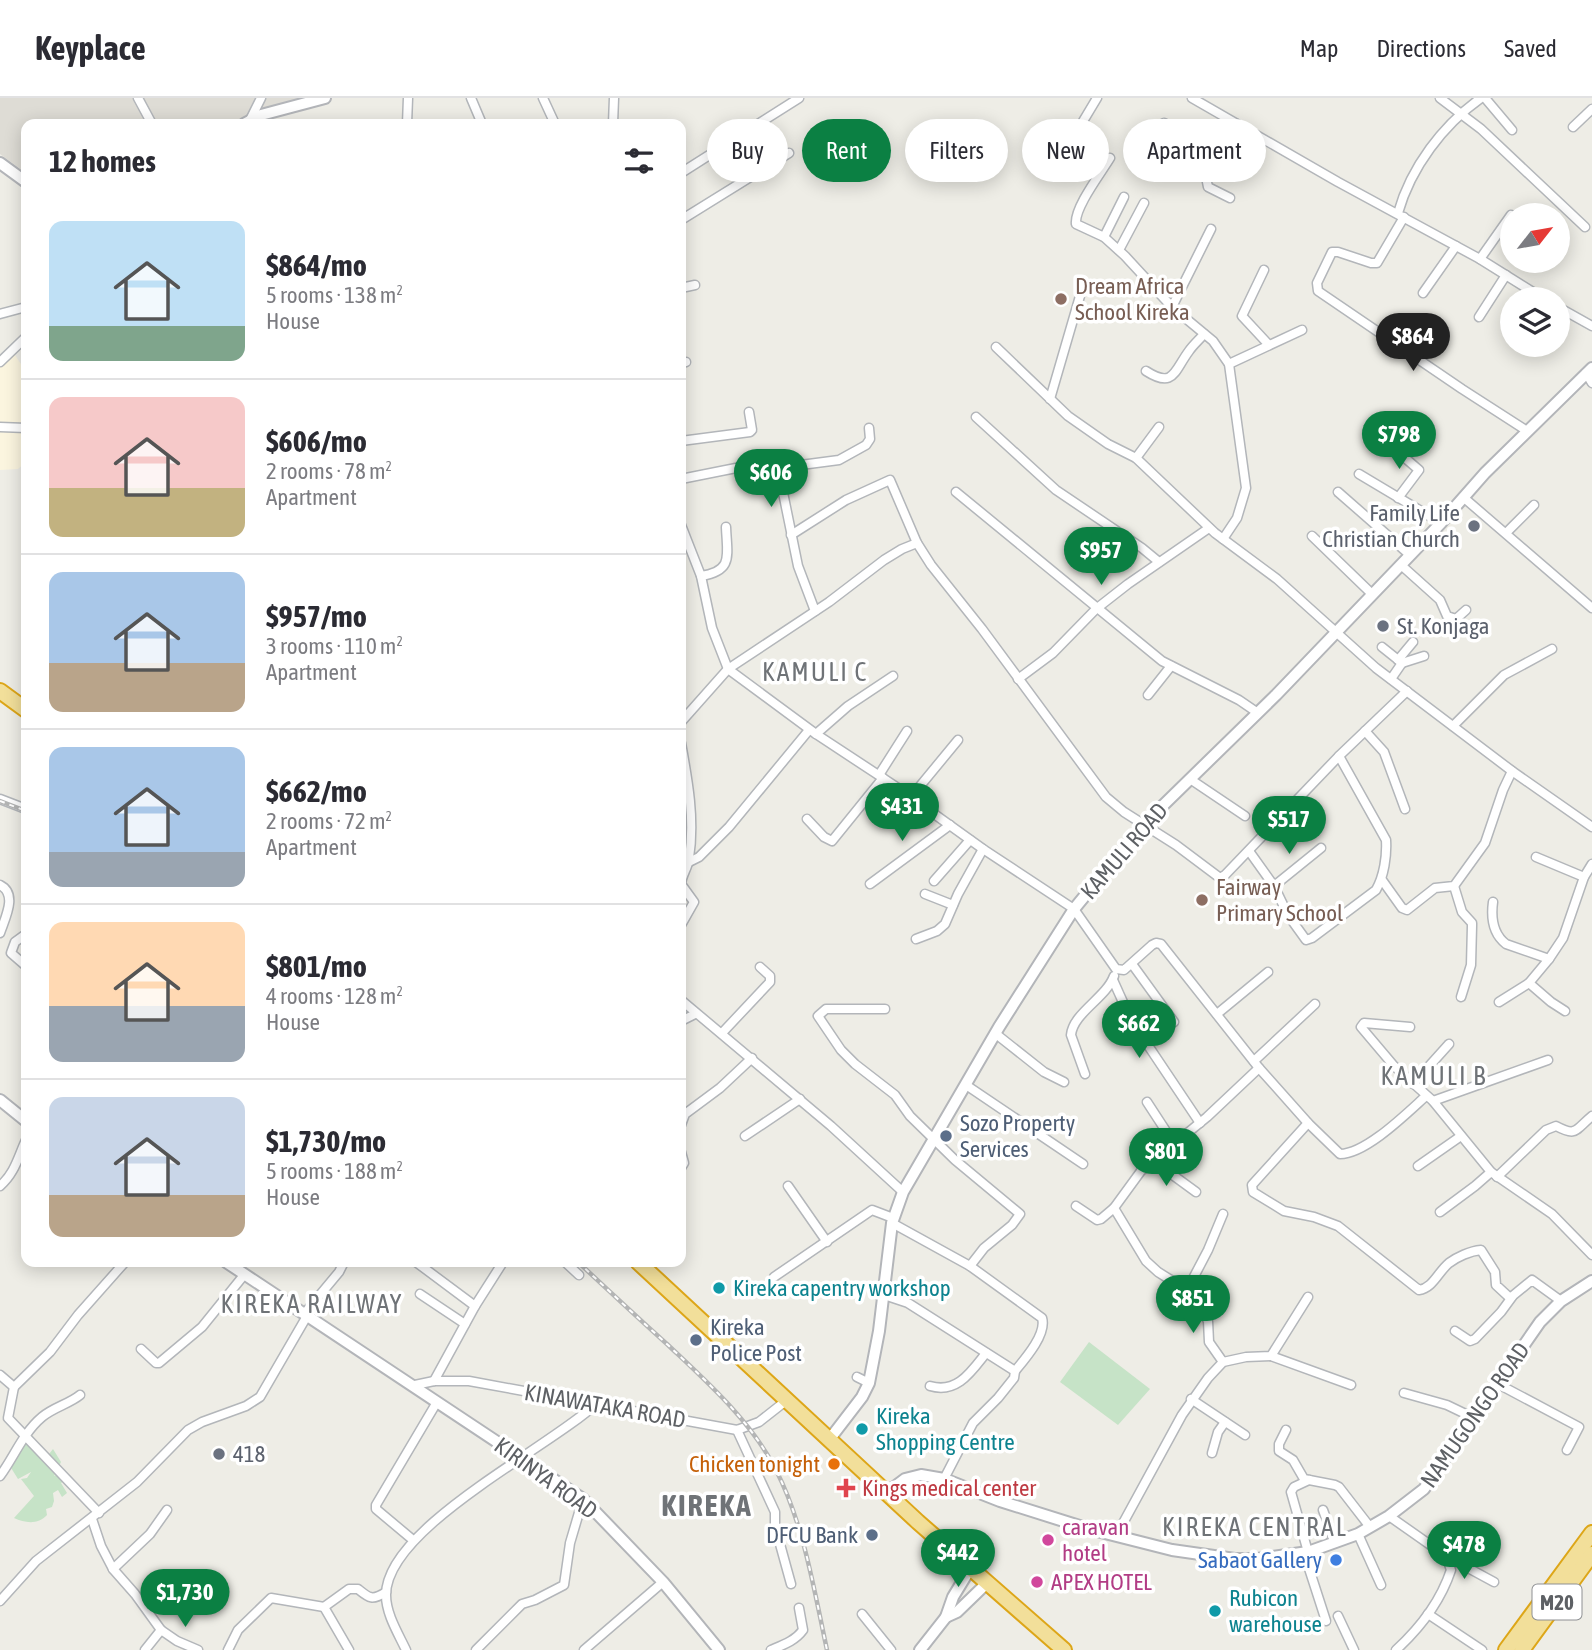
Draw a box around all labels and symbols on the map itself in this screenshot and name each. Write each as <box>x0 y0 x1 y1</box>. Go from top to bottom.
north arrow <box>1500 203 1570 273</box>
place label: Dream Africa School Kireka <box>1075 273 1190 325</box>
marker: Dream Africa School Kireka <box>1053 291 1069 307</box>
pin: $864 <box>1372 314 1454 373</box>
pin: $798 <box>1358 412 1440 471</box>
pin: $606 <box>730 450 812 509</box>
place label: Family Life Christian Church <box>1322 500 1460 552</box>
marker: Family Life Christian Church <box>1466 518 1482 534</box>
pin: $957 <box>1060 528 1142 587</box>
place label: St. Konjaga <box>1397 613 1489 639</box>
marker: St. Konjaga <box>1375 618 1391 634</box>
district label: KAMULI C <box>762 657 868 687</box>
pin: $431 <box>861 784 943 843</box>
pin: $517 <box>1248 796 1330 856</box>
street label: KAMULI ROAD <box>1075 798 1173 904</box>
place label: Fairway Primary School <box>1216 874 1343 926</box>
marker: Fairway Primary School <box>1194 892 1210 908</box>
pin: $662 <box>1098 1000 1180 1060</box>
district label: KAMULI B <box>1381 1061 1487 1091</box>
place label: Sozo Property Services <box>960 1110 1075 1162</box>
marker: Sozo Property Services <box>938 1128 954 1144</box>
pin: $801 <box>1125 1128 1207 1188</box>
place label: Kireka capentry workshop <box>733 1275 951 1301</box>
pin: $851 <box>1152 1276 1234 1335</box>
marker: Kireka capentry workshop <box>711 1280 727 1296</box>
district label: KIREKA RAILWAY <box>221 1289 403 1319</box>
place label: Kireka Police Post <box>710 1314 802 1366</box>
marker: Kireka Police Post <box>688 1332 704 1348</box>
street label: NAMUGONGO ROAD <box>1415 1338 1535 1492</box>
street label: KINAWATAKA ROAD <box>522 1379 688 1433</box>
place label: Kireka Shopping Centre <box>876 1403 1015 1455</box>
marker: Kireka Shopping Centre <box>854 1421 870 1437</box>
street label: KIRINYA ROAD <box>490 1432 602 1524</box>
place label: 418 <box>233 1441 265 1467</box>
marker: 418 <box>211 1446 227 1462</box>
place label: Chicken tonight <box>689 1451 820 1477</box>
marker: Chicken tonight <box>826 1456 842 1472</box>
place label: Kings medical center <box>862 1475 1037 1501</box>
marker: Kings medical center <box>836 1478 856 1498</box>
district label: KIREKA <box>661 1488 753 1522</box>
district label: KIREKA CENTRAL <box>1162 1512 1348 1542</box>
place label: caravan hotel <box>1062 1514 1129 1566</box>
place label: DFCU Bank <box>766 1522 858 1548</box>
pin: $478 <box>1423 1522 1505 1581</box>
marker: DFCU Bank <box>864 1527 880 1543</box>
pin: $442 <box>917 1530 999 1589</box>
marker: caravan hotel <box>1040 1532 1056 1548</box>
place label: Sabaot Gallery <box>1198 1547 1322 1573</box>
marker: Sabaot Gallery <box>1328 1552 1344 1568</box>
place label: APEX HOTEL <box>1051 1569 1152 1595</box>
pin: $1,730 <box>128 1570 242 1629</box>
marker: APEX HOTEL <box>1029 1574 1045 1590</box>
road number: M20 <box>1532 1584 1582 1620</box>
place label: Rubicon warehouse <box>1229 1585 1322 1637</box>
marker: Rubicon warehouse <box>1207 1603 1223 1619</box>

